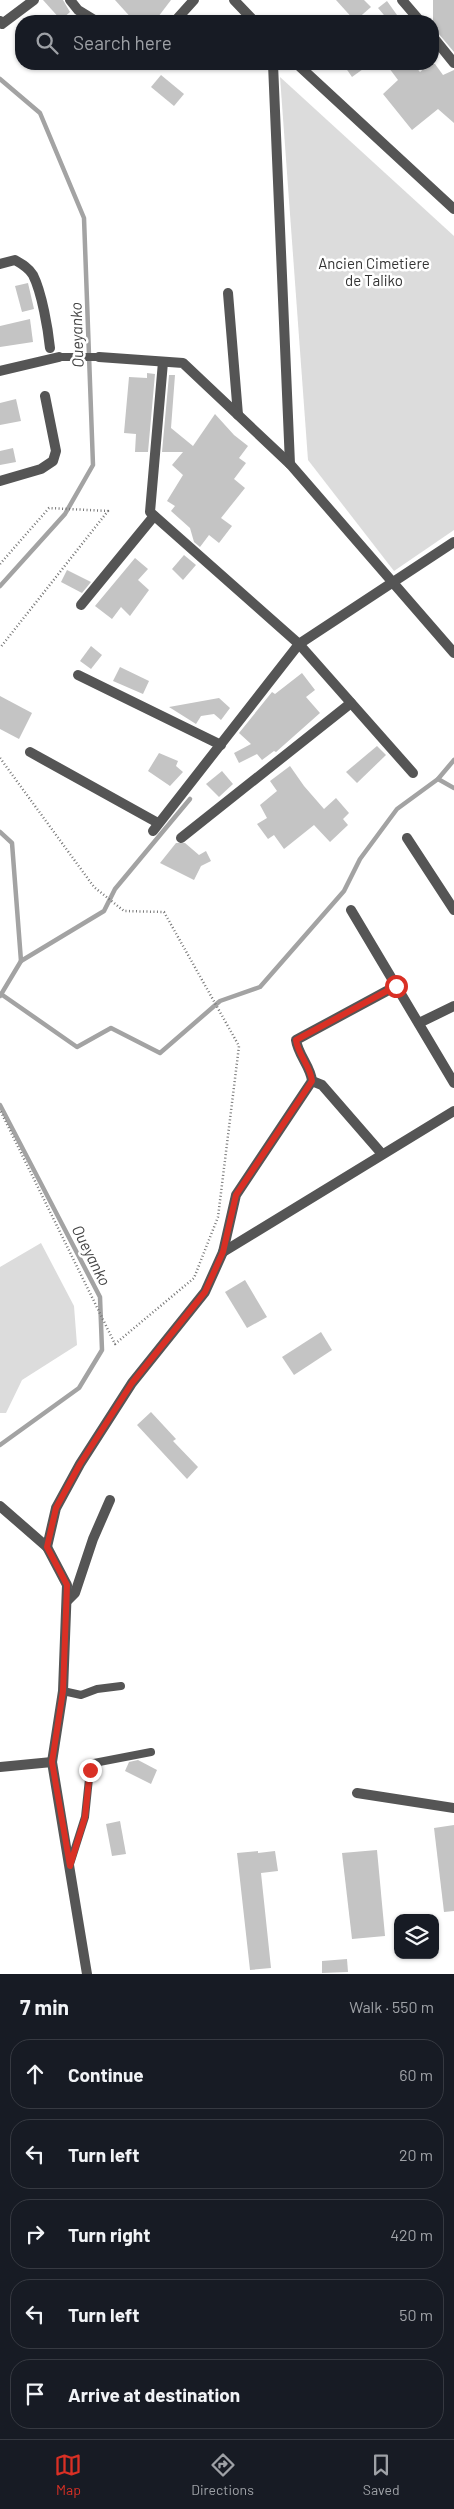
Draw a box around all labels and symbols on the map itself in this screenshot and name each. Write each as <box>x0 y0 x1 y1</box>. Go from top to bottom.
park label: Ancien Cimetiere de Taliko <box>318 254 430 289</box>
water label: Oueyanko <box>65 302 87 368</box>
route start <box>385 975 408 998</box>
water label: Oueyanko <box>69 1221 115 1289</box>
route end <box>79 1759 102 1782</box>

